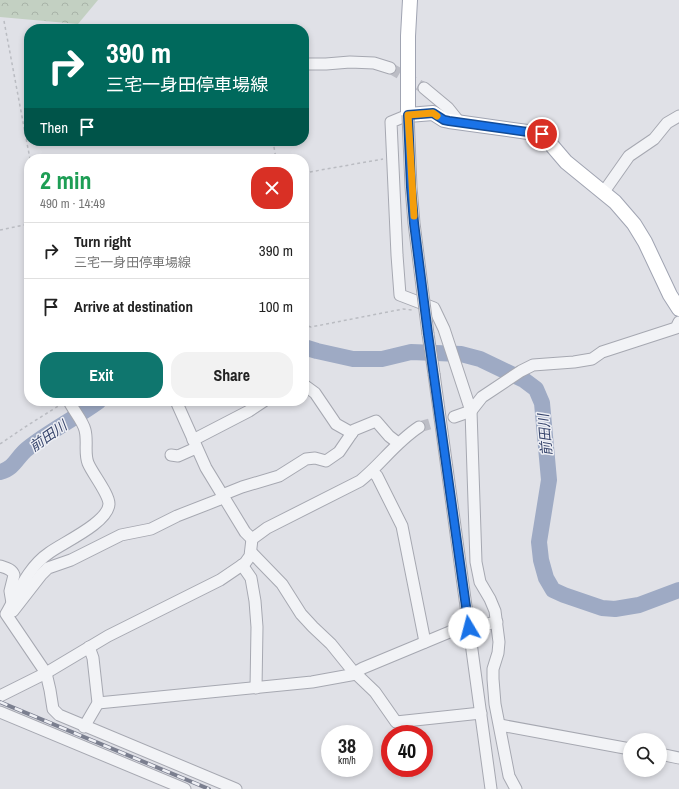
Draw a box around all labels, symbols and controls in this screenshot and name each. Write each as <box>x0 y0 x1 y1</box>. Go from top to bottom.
text: 390 m <box>106 34 171 72</box>
icon: right <box>40 40 92 92</box>
text: 三宅一身田停車場線 <box>106 72 268 97</box>
icon: arrive <box>76 116 98 138</box>
text: Then <box>40 117 68 138</box>
pin <box>525 117 559 151</box>
icon: arrive <box>531 123 553 145</box>
text: 2 min <box>40 164 91 196</box>
button: close <box>251 167 293 209</box>
text: 490 m · 14:49 <box>40 195 105 212</box>
text: Turn right <box>74 231 131 252</box>
icon: right <box>40 240 62 262</box>
text: 390 m <box>259 240 293 261</box>
text: 三宅一身田停車場線 <box>74 254 191 271</box>
icon: arrive <box>40 296 62 318</box>
text: Arrive at destination <box>74 296 193 317</box>
text: 100 m <box>259 296 293 317</box>
button: Exit <box>40 352 163 398</box>
button: Share <box>171 352 293 398</box>
water label: 前田川 <box>534 411 556 457</box>
water label: 前田川 <box>26 415 72 455</box>
position arrow <box>448 607 490 649</box>
speed limit sign: 40 <box>381 725 433 777</box>
text: 38 <box>338 732 356 759</box>
map controls <box>623 733 667 777</box>
button: search <box>623 733 667 777</box>
text: km/h <box>338 754 356 767</box>

